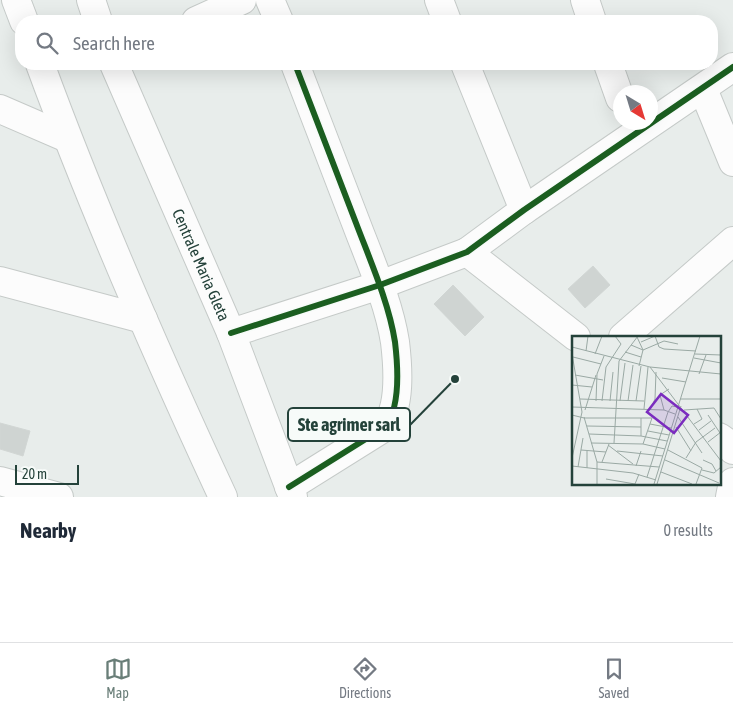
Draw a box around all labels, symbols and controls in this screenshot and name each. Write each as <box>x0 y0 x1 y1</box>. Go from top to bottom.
search box <box>15 15 718 70</box>
icon: search <box>33 29 61 57</box>
text: Search here <box>73 32 155 54</box>
north arrow <box>613 85 658 130</box>
street label: Centrale Maria Gleta <box>169 206 234 324</box>
inset map <box>572 336 720 484</box>
callout: Ste agrimer sarl <box>288 408 410 441</box>
text: Ste agrimer sarl <box>298 414 400 435</box>
scale bar <box>15 462 79 485</box>
text: 20 m <box>22 466 47 482</box>
text: Nearby <box>20 518 76 542</box>
text: 0 results <box>663 521 713 539</box>
tab: Map <box>104 655 132 701</box>
tab: Directions <box>339 655 391 701</box>
tab: Saved <box>598 655 629 701</box>

